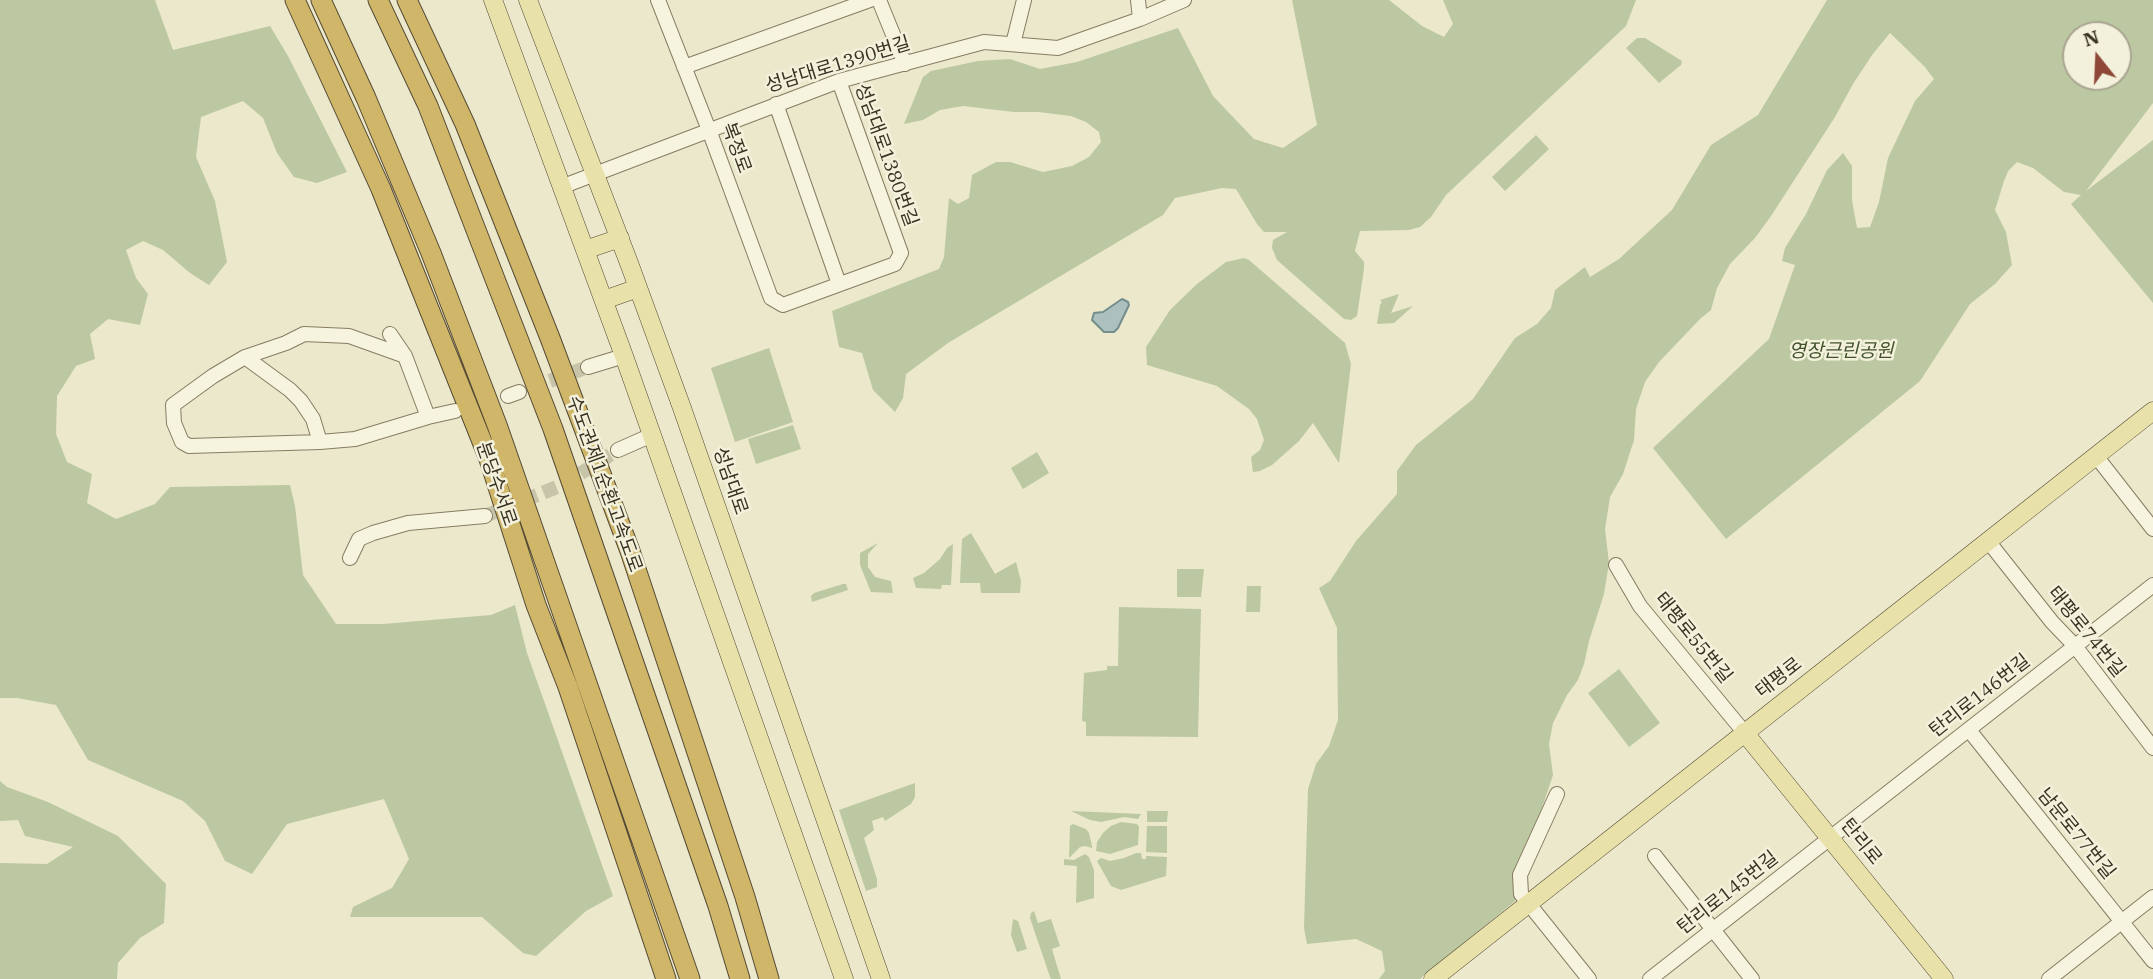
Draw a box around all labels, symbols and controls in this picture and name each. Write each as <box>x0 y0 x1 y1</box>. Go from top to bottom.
north arrow <box>2062 21 2132 91</box>
text: N <box>2080 24 2102 52</box>
street label: 성남대로1390번길 <box>763 32 913 98</box>
street label: 성남대로1380번길 <box>850 80 922 230</box>
street label: 복정로 <box>716 119 756 177</box>
park label: 영장근린공원 <box>1789 341 1893 363</box>
street label: 수도권제1순환고속도로 <box>561 393 647 575</box>
street label: 분당수서로 <box>471 439 521 529</box>
street label: 성남대로 <box>708 444 752 518</box>
street label: 태평로74번길 <box>2042 582 2130 682</box>
street label: 태평로55번길 <box>1649 588 1737 688</box>
street label: 탄리로146번길 <box>1925 650 2035 742</box>
street label: 태평로 <box>1751 653 1807 703</box>
street label: 남문로77번길 <box>2032 784 2120 884</box>
street label: 탄리로 <box>1836 814 1886 870</box>
street label: 탄리로145번길 <box>1673 847 1783 939</box>

